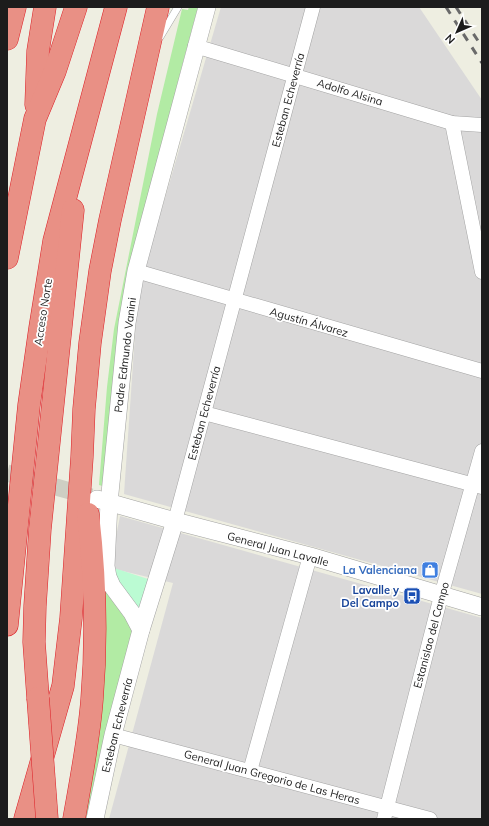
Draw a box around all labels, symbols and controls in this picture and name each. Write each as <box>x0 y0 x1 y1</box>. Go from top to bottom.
north arrow <box>437 12 477 52</box>
text: N <box>442 31 458 47</box>
street label: Esteban Echeverría <box>269 51 307 149</box>
street label: Adolfo Alsina <box>315 75 385 109</box>
street label: Acceso Norte <box>31 277 55 347</box>
street label: Padre Edmundo Vanini <box>111 297 139 413</box>
street label: Agustín Álvarez <box>268 304 350 340</box>
street label: Esteban Echeverría <box>185 364 223 462</box>
street label: General Juan Lavalle <box>226 529 330 569</box>
shop icon: La Valenciana <box>420 560 440 580</box>
place label: La Valenciana <box>343 563 417 577</box>
street label: Estanislao del Campo <box>410 580 452 690</box>
place label: Lavalle y Del Campo <box>341 583 399 610</box>
bus stop icon: Lavalle y Del Campo <box>402 586 422 606</box>
street label: Esteban Echeverría <box>98 676 136 774</box>
street label: General Juan Gregorio de Las Heras <box>182 747 362 807</box>

